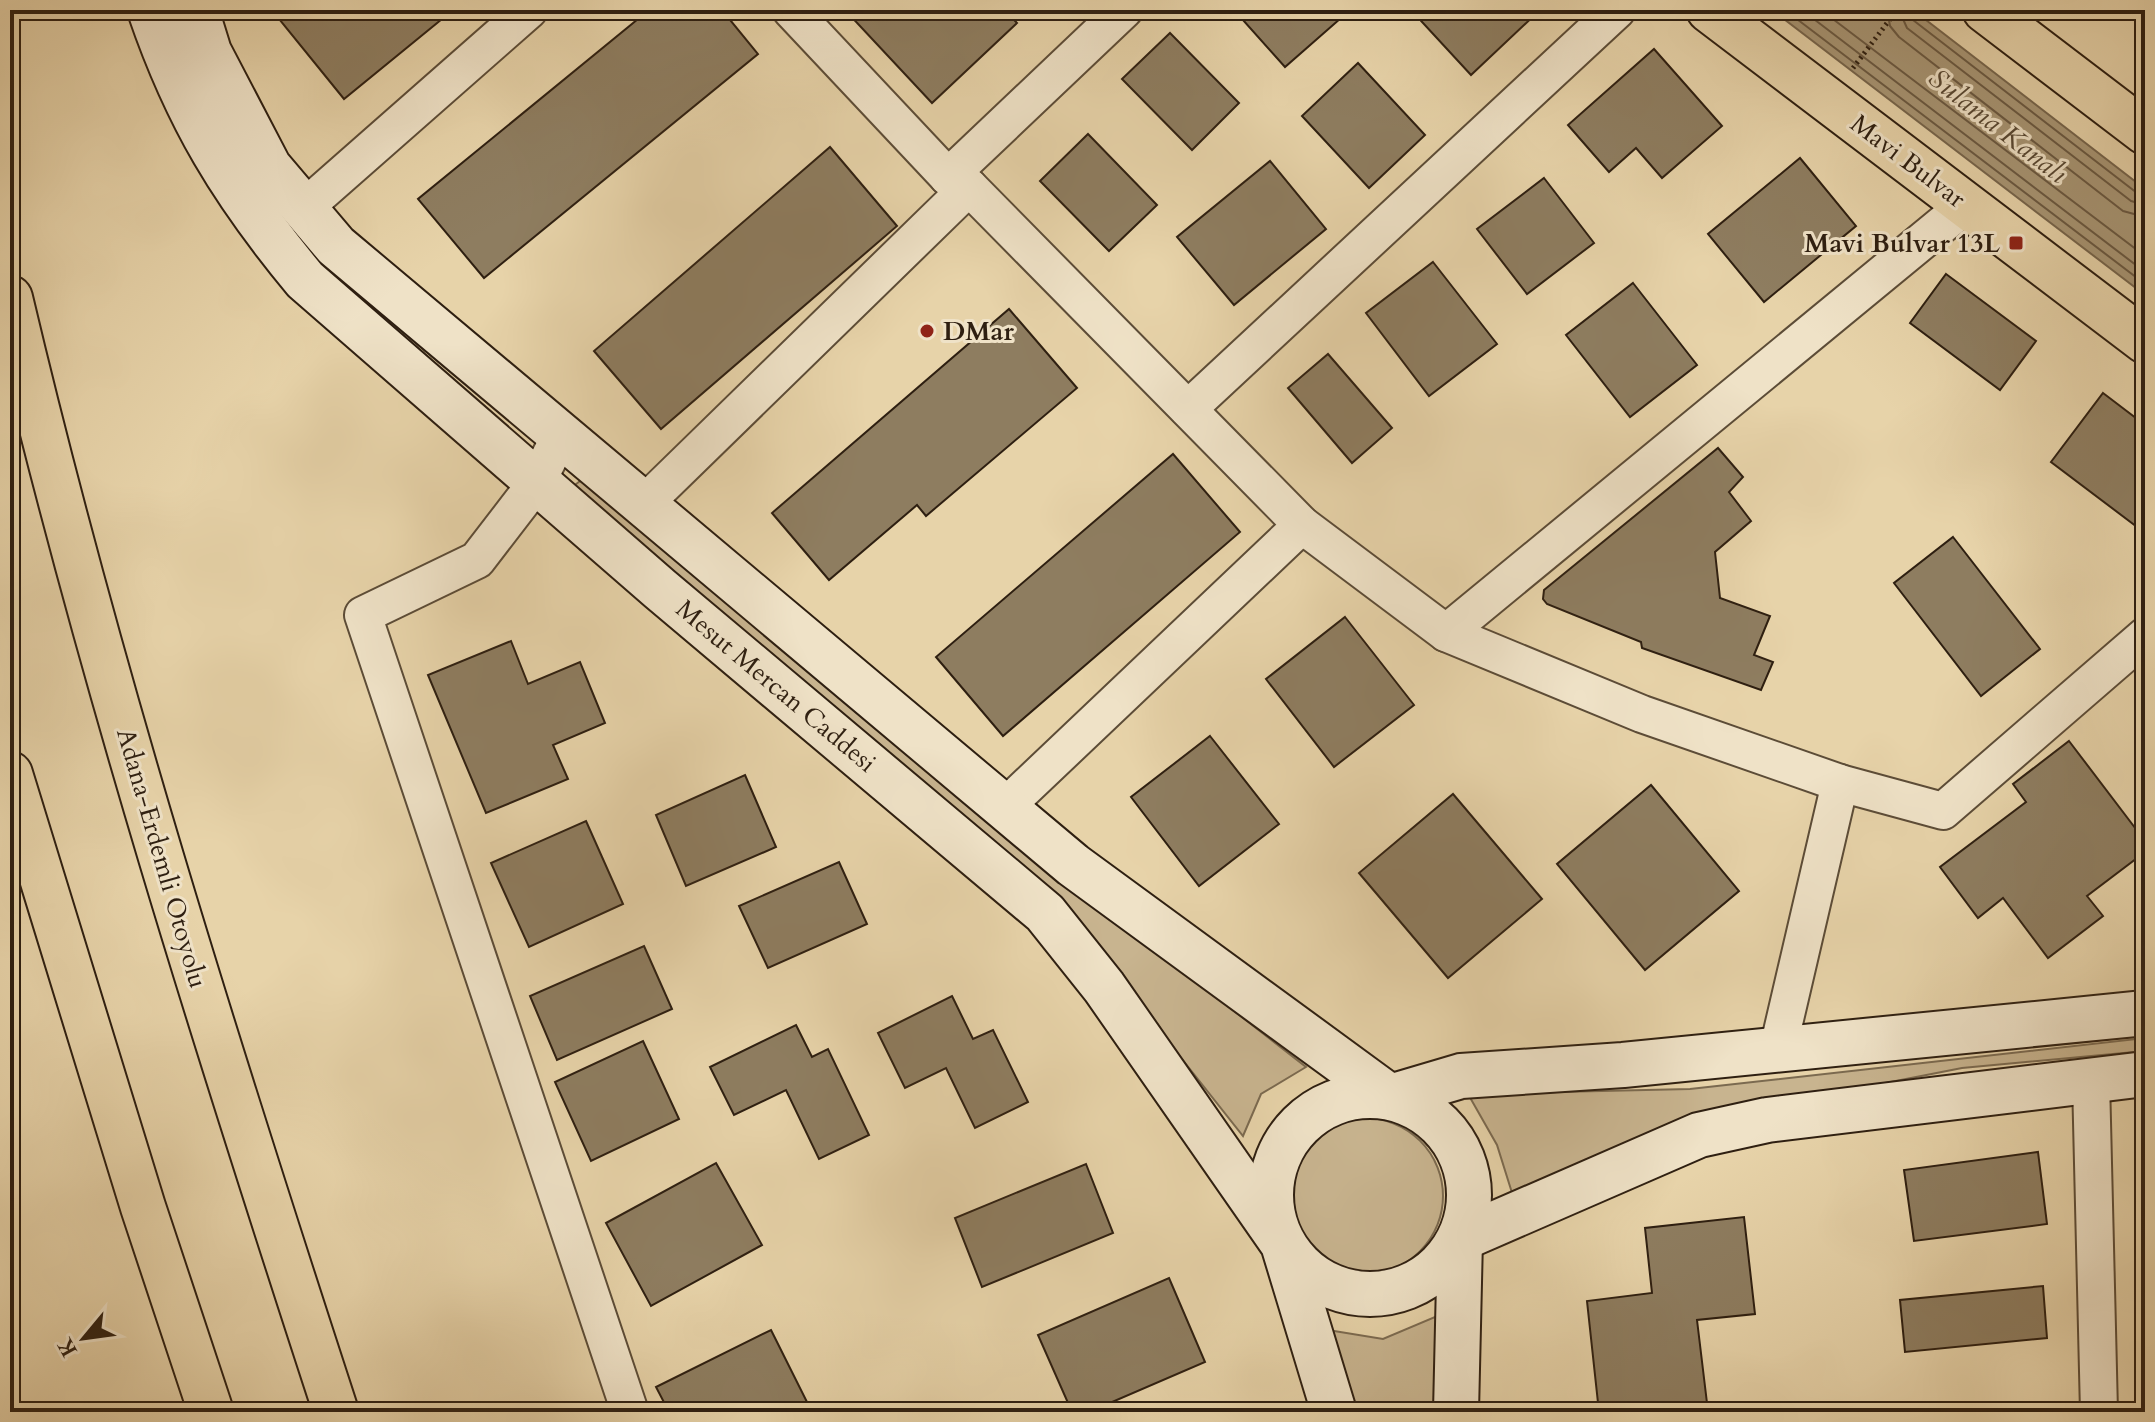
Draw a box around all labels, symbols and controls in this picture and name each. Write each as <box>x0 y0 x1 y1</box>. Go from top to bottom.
water label: Sulama Kanalı <box>1921 60 2076 193</box>
street label: Mavi Bulvar <box>1843 106 1973 216</box>
place label: Mavi Bulvar 13L <box>1804 226 2001 261</box>
marker: Mavi Bulvar 13L <box>2007 234 2025 252</box>
place label: DMar <box>943 314 1014 349</box>
marker: DMar <box>918 322 936 340</box>
street label: Mesut Mercan Caddesi <box>668 592 884 780</box>
street label: Adana-Erdemli Otoyolu <box>108 724 216 992</box>
north arrow <box>44 1298 124 1378</box>
text: K <box>50 1332 85 1362</box>

